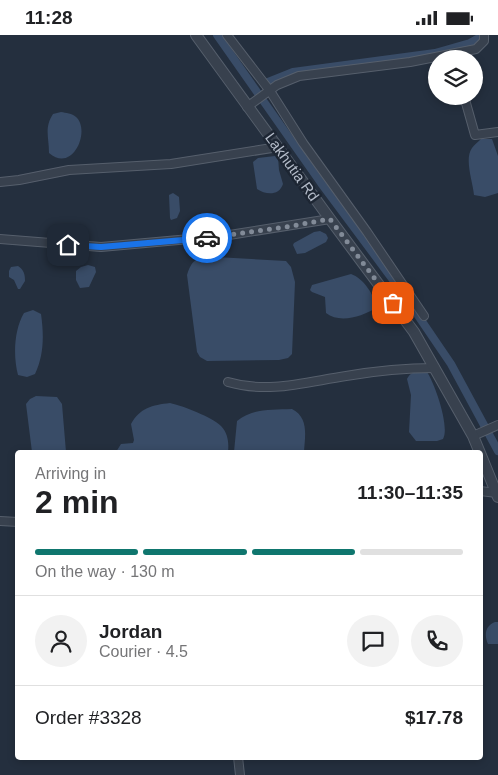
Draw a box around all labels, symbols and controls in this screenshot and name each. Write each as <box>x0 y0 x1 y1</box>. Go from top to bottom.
text: 11:28 <box>25 7 73 28</box>
map controls <box>428 50 483 105</box>
button: layers <box>428 50 483 105</box>
street label: Lakhutia Rd <box>262 129 323 204</box>
courier <box>182 213 232 263</box>
pin <box>47 224 89 266</box>
icon: car <box>193 224 221 252</box>
icon: home <box>54 231 82 259</box>
pin <box>372 282 414 324</box>
icon: bag <box>379 289 407 317</box>
text: Arriving in <box>35 465 106 482</box>
text: 11:30–11:35 <box>357 482 463 503</box>
text: 2 min <box>35 484 119 520</box>
text: On the way · 130 m <box>35 563 175 580</box>
button: person <box>35 615 87 667</box>
button: chat <box>347 615 399 667</box>
button: phone <box>411 615 463 667</box>
text: Jordan <box>99 621 162 642</box>
text: Courier · 4.5 <box>99 643 188 660</box>
text: Order #3328 <box>35 707 142 728</box>
text: $17.78 <box>405 707 463 728</box>

